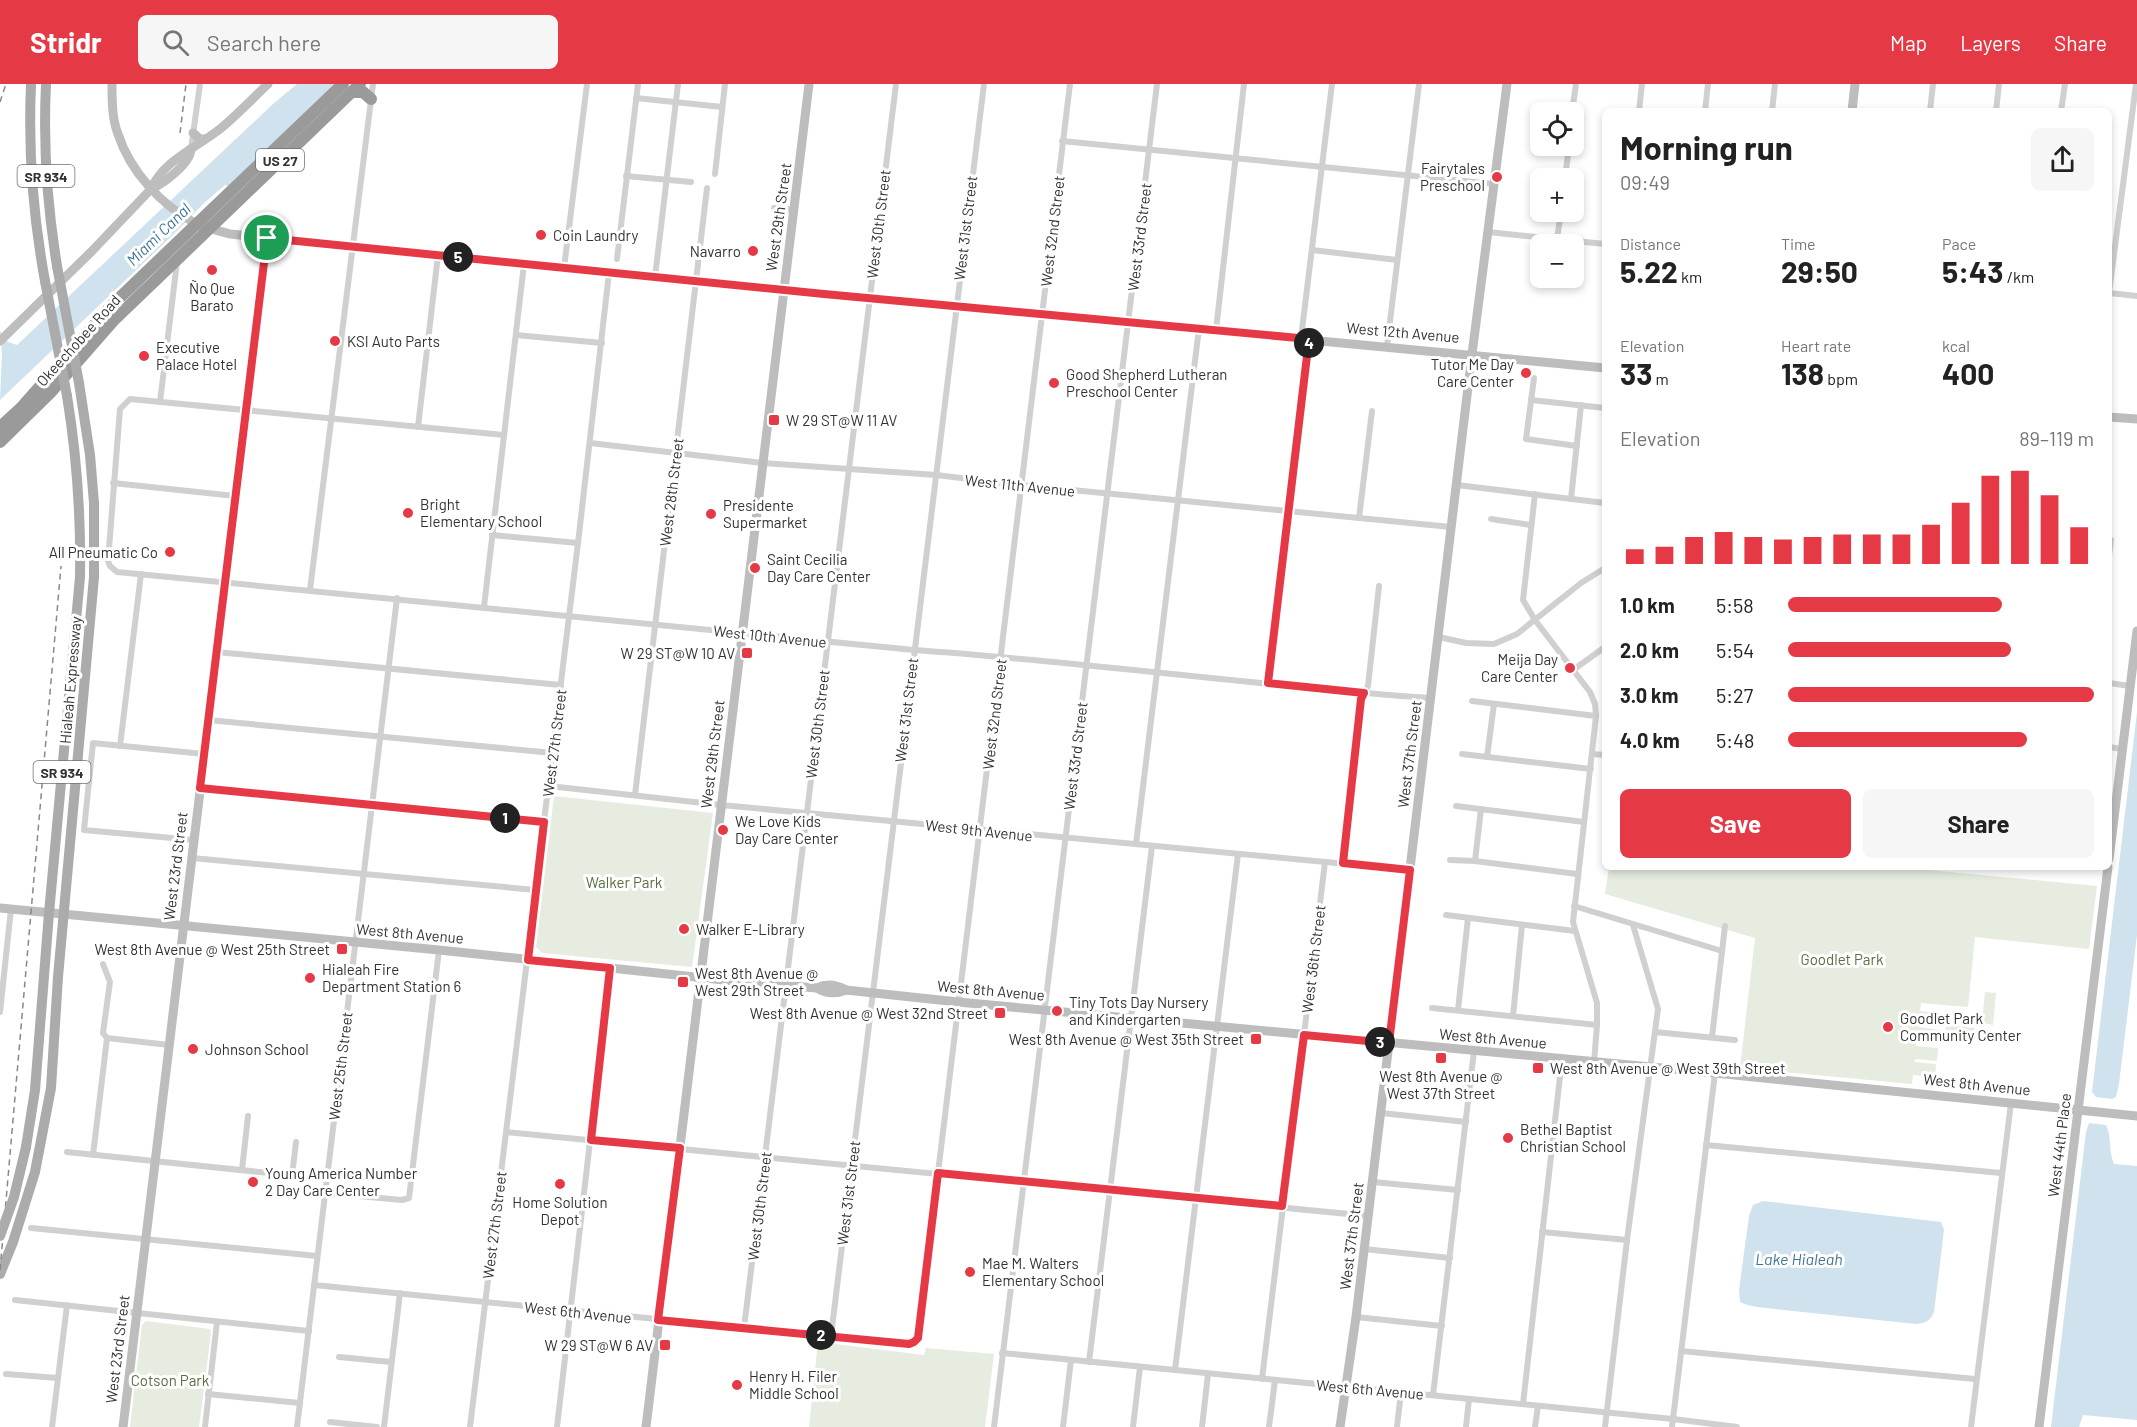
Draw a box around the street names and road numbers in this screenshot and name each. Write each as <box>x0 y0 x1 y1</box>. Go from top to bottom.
road number: US 27 <box>256 149 304 171</box>
street label: West 29th Street <box>761 162 795 272</box>
road number: SR 934 <box>18 165 74 187</box>
street label: West 30th Street <box>862 168 894 280</box>
street label: West 32nd Street <box>1036 174 1068 288</box>
street label: West 31st Street <box>950 175 980 281</box>
street label: West 33rd Street <box>1123 182 1155 292</box>
street label: Okeechobee Road <box>32 291 124 389</box>
street label: West 12th Avenue <box>1346 318 1460 346</box>
street label: West 28th Street <box>655 437 687 547</box>
street label: West 11th Avenue <box>964 470 1076 500</box>
street label: Hialeah Expressway <box>55 615 85 745</box>
street label: West 10th Avenue <box>712 621 828 651</box>
street label: West 31st Street <box>891 657 921 763</box>
street label: West 32nd Street <box>978 657 1010 771</box>
street label: West 30th Street <box>801 668 833 780</box>
street label: West 27th Street <box>538 688 570 798</box>
street label: West 29th Street <box>696 699 728 809</box>
street label: West 37th Street <box>1393 699 1425 809</box>
street label: West 33rd Street <box>1059 701 1091 811</box>
road number: SR 934 <box>34 761 90 783</box>
street label: West 23rd Street <box>159 811 191 921</box>
street label: West 9th Avenue <box>924 815 1034 845</box>
street label: West 36th Street <box>1297 904 1329 1014</box>
street label: West 8th Avenue <box>355 919 465 947</box>
street label: West 8th Avenue <box>936 976 1046 1004</box>
street label: West 25th Street <box>324 1011 356 1121</box>
street label: West 8th Avenue <box>1438 1024 1548 1052</box>
street label: West 8th Avenue <box>1922 1069 2032 1099</box>
street label: West 44th Place <box>2044 1092 2074 1198</box>
street label: West 31st Street <box>833 1140 863 1246</box>
street label: West 30th Street <box>743 1150 775 1262</box>
street label: West 27th Street <box>478 1170 510 1280</box>
street label: West 37th Street <box>1335 1181 1367 1291</box>
street label: West 23rd Street <box>101 1294 133 1404</box>
street label: West 6th Avenue <box>523 1297 633 1327</box>
street label: West 6th Avenue <box>1315 1375 1425 1403</box>

